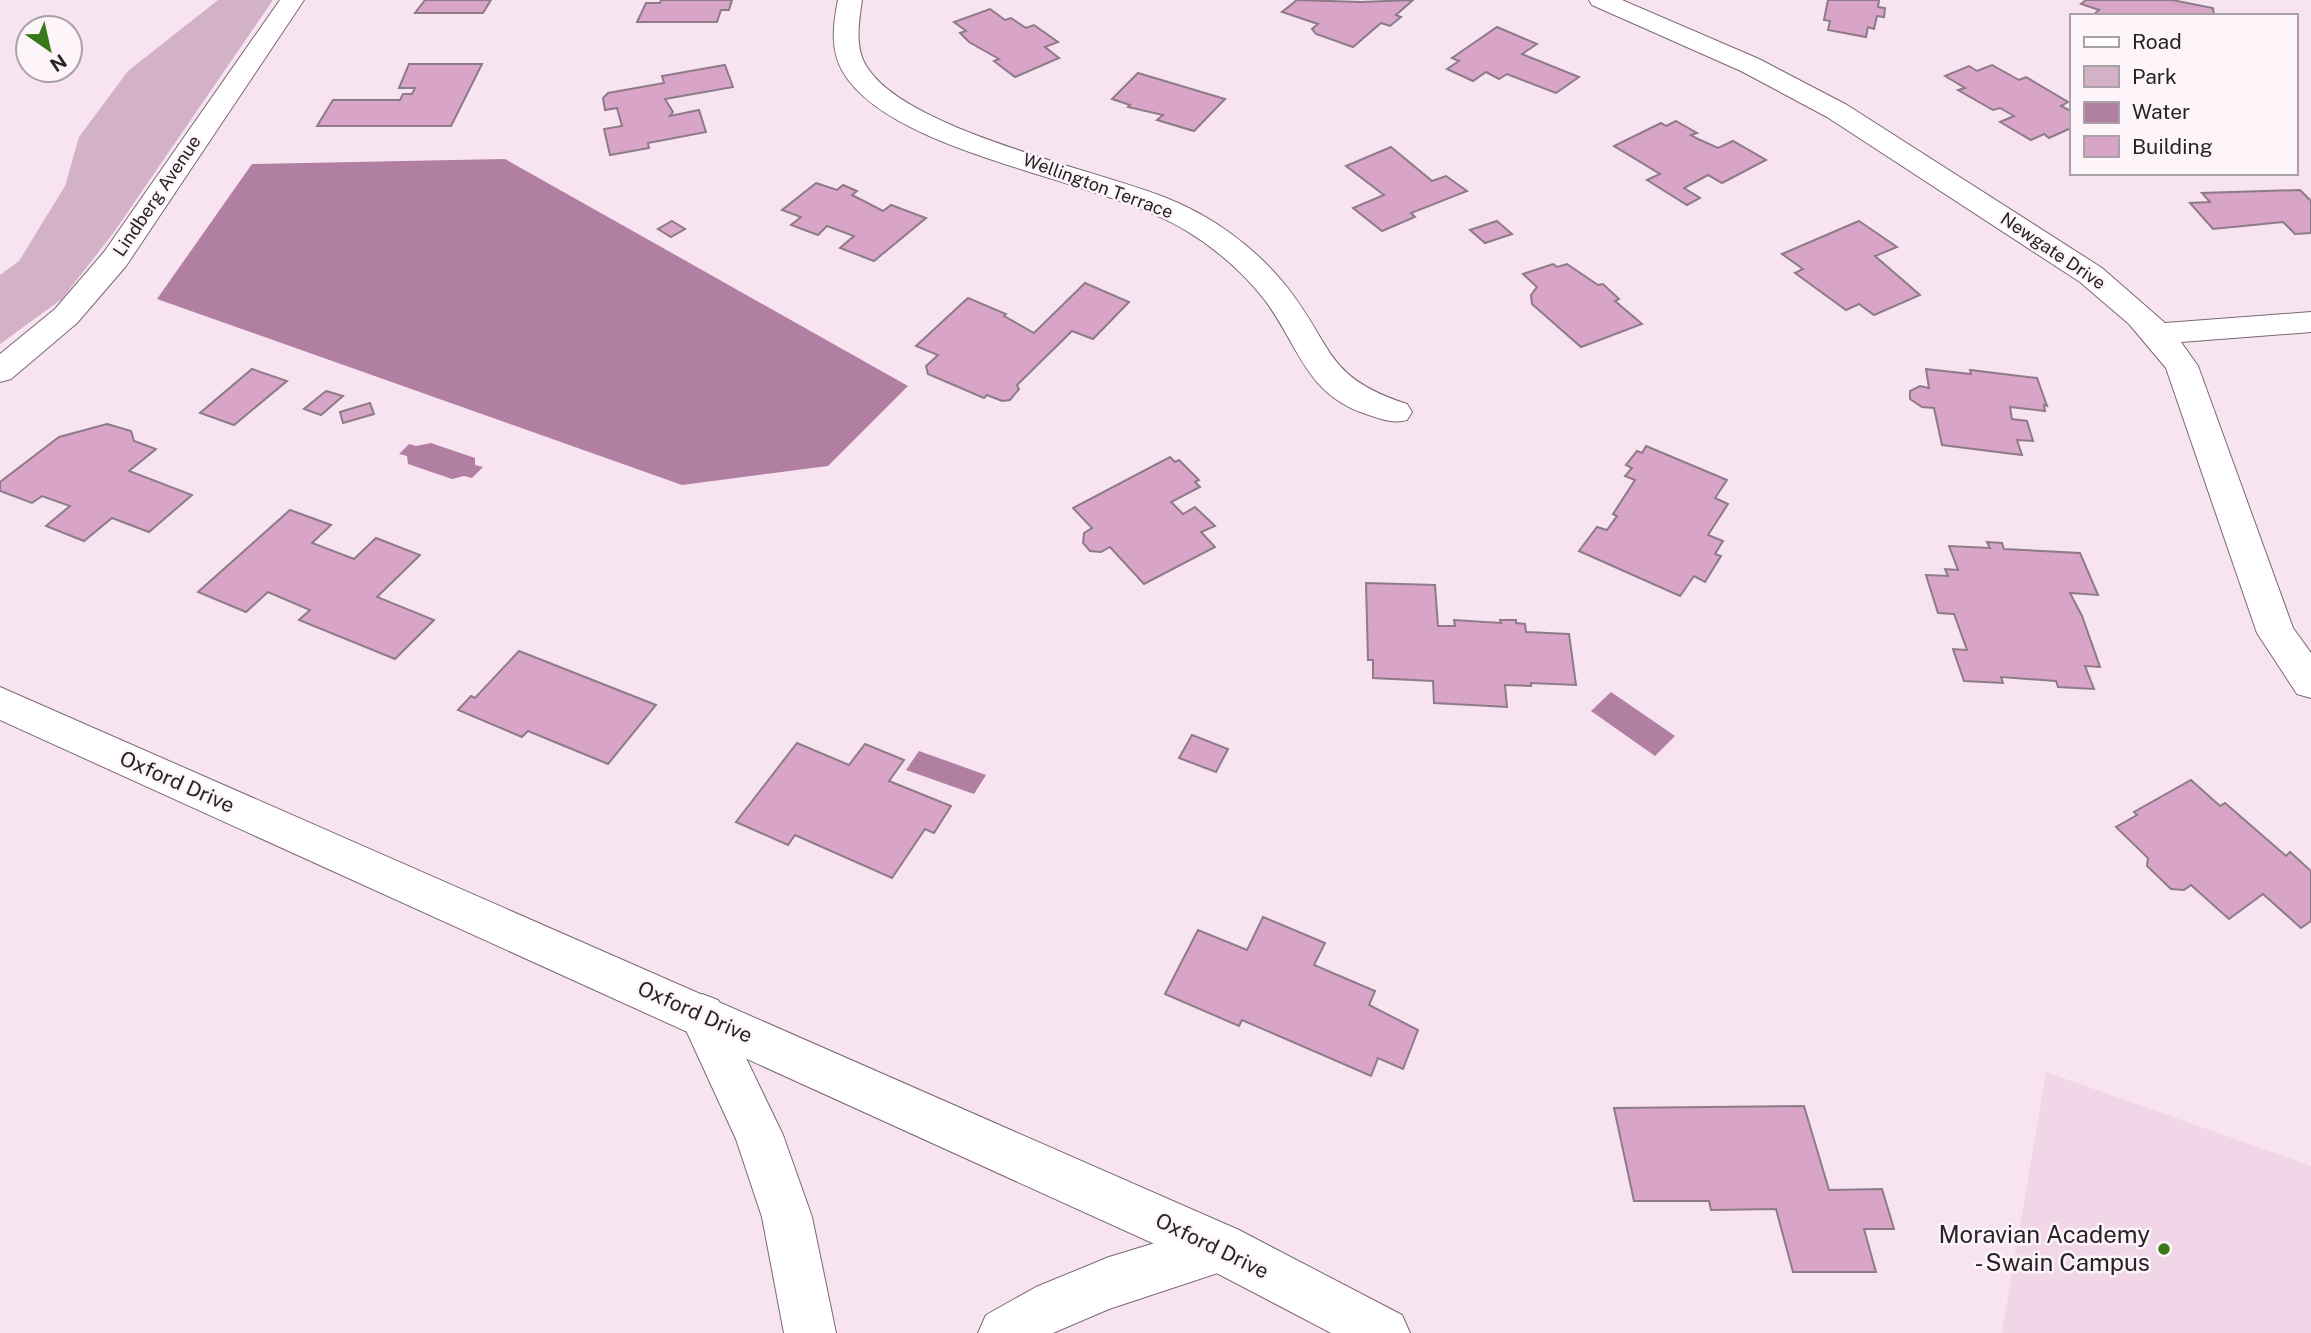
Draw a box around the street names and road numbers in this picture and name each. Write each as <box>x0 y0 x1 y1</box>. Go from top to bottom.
street label: Lindberg Avenue <box>108 131 205 260</box>
street label: Wellington Terrace <box>1020 149 1176 222</box>
street label: Newgate Drive <box>1997 208 2110 293</box>
street label: Oxford Drive <box>116 745 238 818</box>
street label: Oxford Drive <box>634 975 756 1048</box>
street label: Oxford Drive <box>1151 1207 1273 1284</box>

